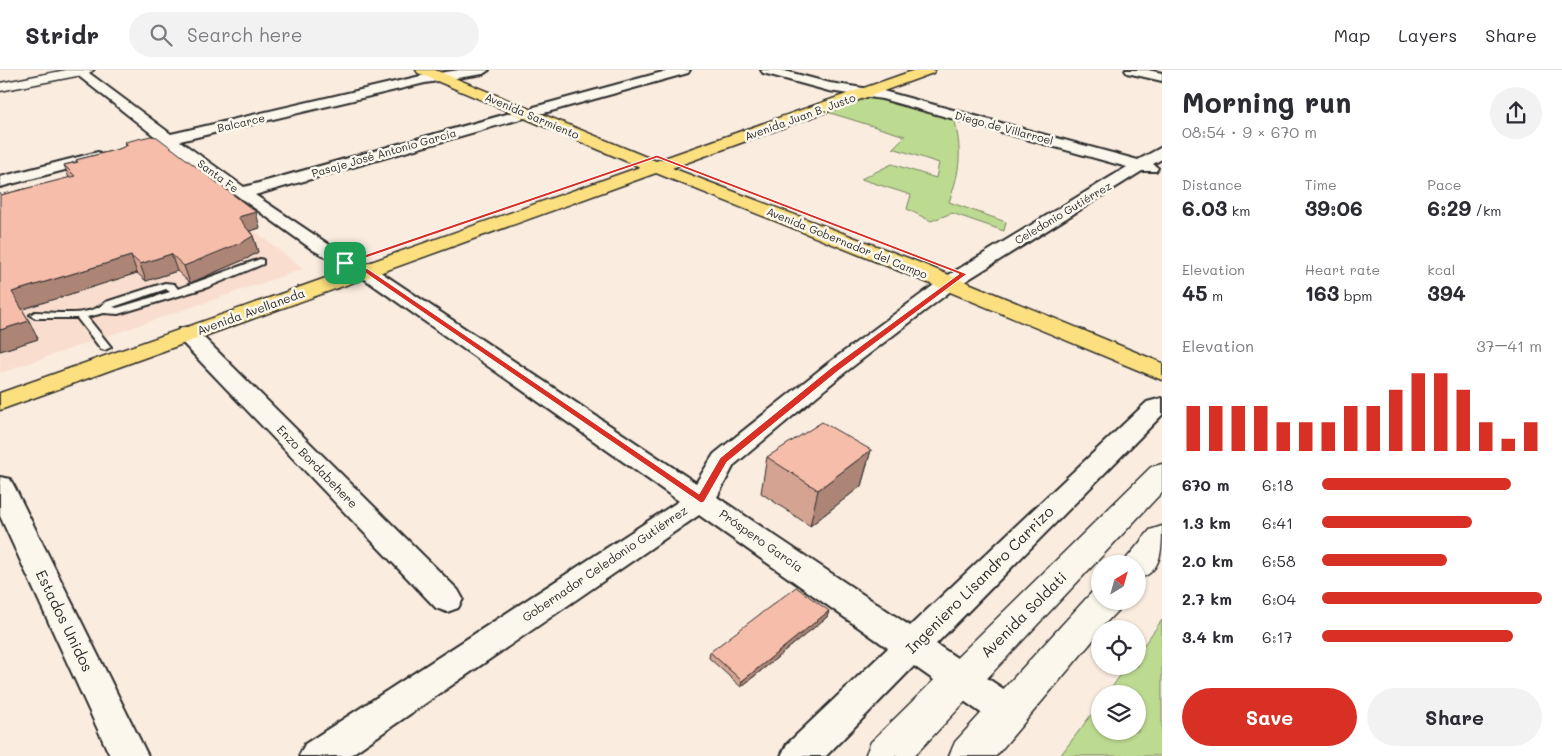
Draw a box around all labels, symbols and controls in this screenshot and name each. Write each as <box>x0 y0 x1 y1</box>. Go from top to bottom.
search box <box>129 12 479 57</box>
text: Stridr <box>25 19 99 50</box>
icon: search <box>147 21 175 49</box>
text: Search here <box>187 22 303 47</box>
text: Map <box>1334 23 1370 47</box>
text: Layers <box>1398 23 1457 47</box>
text: Share <box>1485 23 1537 47</box>
text: Morning run <box>1182 84 1351 120</box>
button: share <box>1490 87 1542 139</box>
street label: Avenida Sarmiento <box>483 89 582 142</box>
street label: Avenida Juan B. Justo <box>742 89 858 144</box>
street label: Diego de Villarroel <box>953 107 1055 148</box>
street label: Balcarce <box>216 110 266 135</box>
text: 08:54 · 9 × 670 m <box>1182 121 1317 142</box>
street label: Pasaje José Antonio García <box>310 125 458 180</box>
street label: Santa Fe <box>195 156 242 196</box>
text: Distance <box>1182 175 1242 194</box>
text: Time <box>1305 175 1337 194</box>
text: Pace <box>1427 175 1462 194</box>
street label: Celedonio Gutiérrez <box>1012 178 1114 247</box>
text: 6.03 <box>1182 194 1227 221</box>
text: 39:06 <box>1305 194 1363 221</box>
text: 6:29 <box>1427 194 1471 221</box>
text: km <box>1227 201 1250 220</box>
text: /km <box>1471 201 1502 220</box>
street label: Avenida Gobernador del Campo <box>765 203 930 282</box>
pin <box>324 242 366 284</box>
icon: arrive <box>331 249 359 277</box>
text: Elevation <box>1182 260 1245 279</box>
text: Heart rate <box>1305 260 1380 279</box>
text: kcal <box>1427 260 1455 279</box>
text: 45 <box>1182 279 1208 306</box>
text: 163 <box>1305 279 1339 306</box>
text: 394 <box>1427 279 1466 306</box>
street label: Avenida Avellaneda <box>195 284 307 338</box>
text: m <box>1208 286 1223 305</box>
text: bpm <box>1339 286 1372 305</box>
text: Elevation <box>1182 335 1254 356</box>
text: 37–41 m <box>1476 335 1542 356</box>
street label: Enzo Bordabehere <box>274 421 362 511</box>
text: 670 m <box>1182 474 1229 495</box>
text: 6:18 <box>1262 474 1293 495</box>
street label: Gobernador Celedonio Gutiérrez <box>519 501 691 625</box>
street label: Ingeniero Lisandro Carrizo <box>901 501 1058 658</box>
street label: Próspero García <box>717 505 807 575</box>
text: 1.3 km <box>1182 512 1231 533</box>
text: 6:41 <box>1262 512 1293 533</box>
text: 2.0 km <box>1182 550 1233 571</box>
text: 6:58 <box>1262 550 1296 571</box>
north arrow <box>1091 555 1146 610</box>
map controls <box>1091 555 1146 740</box>
street label: Estados Unidos <box>32 566 98 675</box>
street label: Avenida Soldati <box>976 567 1071 662</box>
text: 2.7 km <box>1182 588 1232 609</box>
text: 6:04 <box>1262 588 1296 609</box>
button: locate <box>1091 620 1146 675</box>
text: 3.4 km <box>1182 626 1234 647</box>
text: 6:17 <box>1262 626 1293 647</box>
button: layers <box>1091 685 1146 740</box>
button: Save <box>1182 688 1357 746</box>
button: Share <box>1367 688 1542 746</box>

